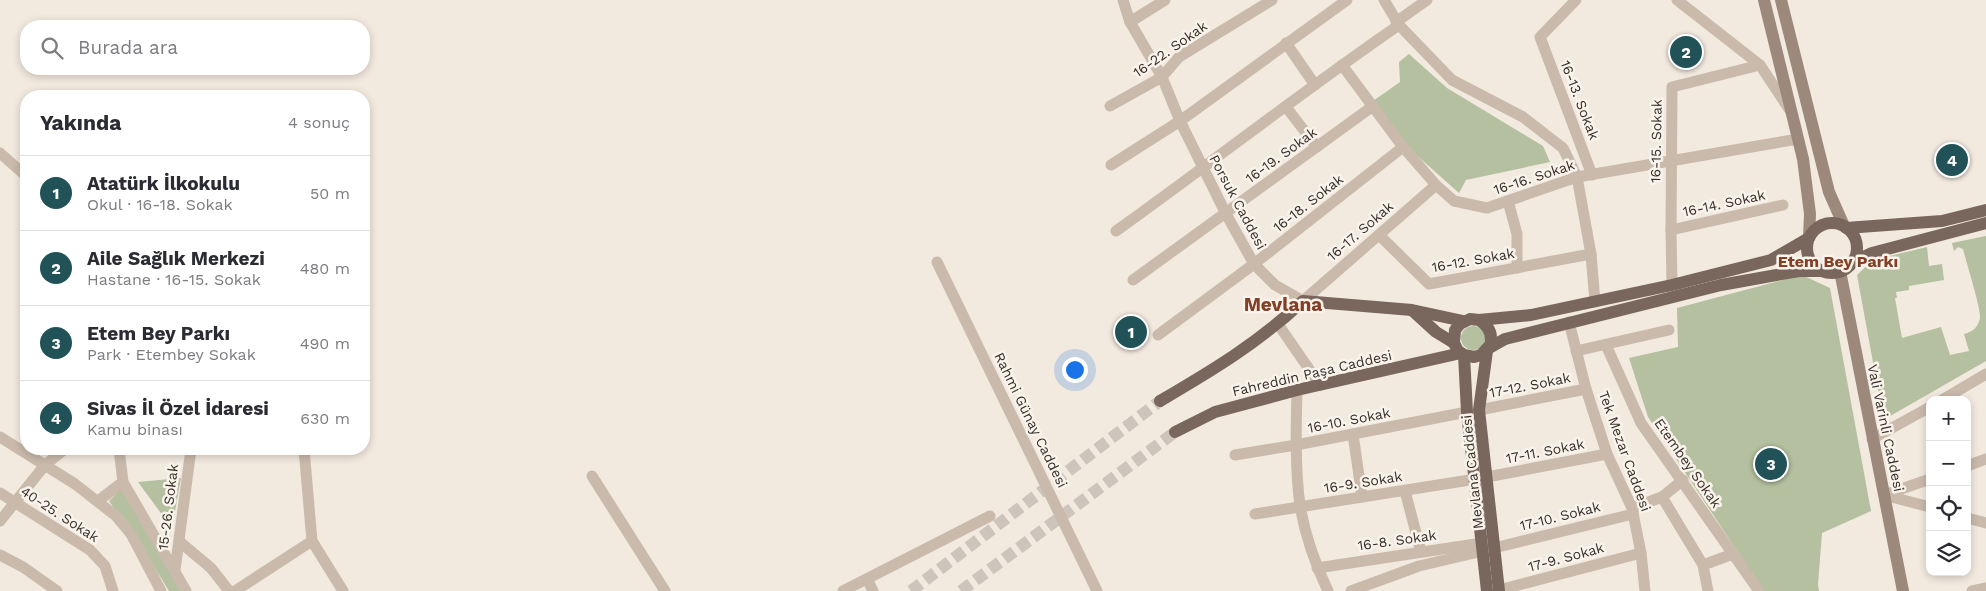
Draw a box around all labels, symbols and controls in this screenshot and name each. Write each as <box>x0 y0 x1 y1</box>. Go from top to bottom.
street label: 16-22. Sokak <box>1130 18 1210 80</box>
search box <box>20 20 370 75</box>
pin: 2 <box>1670 33 1702 71</box>
icon: search <box>38 34 66 62</box>
text: Burada ara <box>78 36 178 59</box>
street label: 16-13. Sokak <box>1558 58 1602 142</box>
street label: 16-15. Sokak <box>1647 99 1665 183</box>
text: Yakında <box>40 110 121 135</box>
text: 4 sonuç <box>288 113 350 132</box>
street label: 16-19. Sokak <box>1242 124 1320 186</box>
pin: 4 <box>1936 141 1968 179</box>
street label: Porsuk Caddesi <box>1206 152 1270 252</box>
street label: 16-16. Sokak <box>1492 156 1576 198</box>
street label: 16-18. Sokak <box>1270 171 1346 235</box>
text: Atatürk İlkokulu <box>87 172 240 195</box>
text: 1 <box>53 184 59 203</box>
text: 50 m <box>310 184 350 203</box>
street label: 16-14. Sokak <box>1681 186 1767 220</box>
text: Okul · 16-18. Sokak <box>87 195 233 214</box>
street label: 16-17. Sokak <box>1324 198 1396 264</box>
street label: 16-12. Sokak <box>1430 245 1516 275</box>
text: Aile Sağlık Merkezi <box>87 247 265 270</box>
district label: Etem Bey Parkı <box>1778 252 1898 271</box>
text: 2 <box>51 259 61 278</box>
text: 480 m <box>300 259 350 278</box>
text: Hastane · 16-15. Sokak <box>87 270 261 289</box>
district label: Mevlana <box>1244 293 1322 316</box>
pin: 1 <box>1115 313 1147 351</box>
text: Etem Bey Parkı <box>87 322 230 345</box>
text: 3 <box>51 334 61 353</box>
text: 490 m <box>300 334 350 353</box>
text: Park · Etembey Sokak <box>87 345 256 364</box>
street label: Fahreddin Paşa Caddesi <box>1231 347 1393 399</box>
street label: Rahmi Günay Caddesi <box>991 350 1071 490</box>
your location <box>1062 357 1088 383</box>
street label: Vali Varinli Caddesi <box>1865 363 1907 493</box>
street label: 17-12. Sokak <box>1488 369 1572 401</box>
street label: Tek Mezar Caddesi <box>1596 389 1654 513</box>
map controls <box>1926 396 1971 576</box>
button: + <box>1926 396 1971 441</box>
text: Sivas İl Özel İdaresi <box>87 397 269 420</box>
street label: 16-10. Sokak <box>1306 404 1392 436</box>
text: 4 <box>51 409 61 428</box>
text: 630 m <box>300 409 350 428</box>
street label: Mevlana Caddesi <box>1458 414 1486 530</box>
street label: Etembey Sokak <box>1651 415 1725 511</box>
text: Kamu binası <box>87 420 183 439</box>
street label: 17-11. Sokak <box>1504 436 1586 466</box>
button: − <box>1926 441 1971 486</box>
pin: 3 <box>1755 445 1787 483</box>
street label: 15-26. Sokak <box>155 463 181 551</box>
street label: 16-9. Sokak <box>1323 468 1403 496</box>
street label: 40-25. Sokak <box>18 483 102 545</box>
button: locate <box>1926 486 1971 531</box>
street label: 17-10. Sokak <box>1518 498 1602 534</box>
street label: 16-8. Sokak <box>1357 527 1437 553</box>
button: layers <box>1926 531 1971 576</box>
street label: 17-9. Sokak <box>1526 539 1606 575</box>

